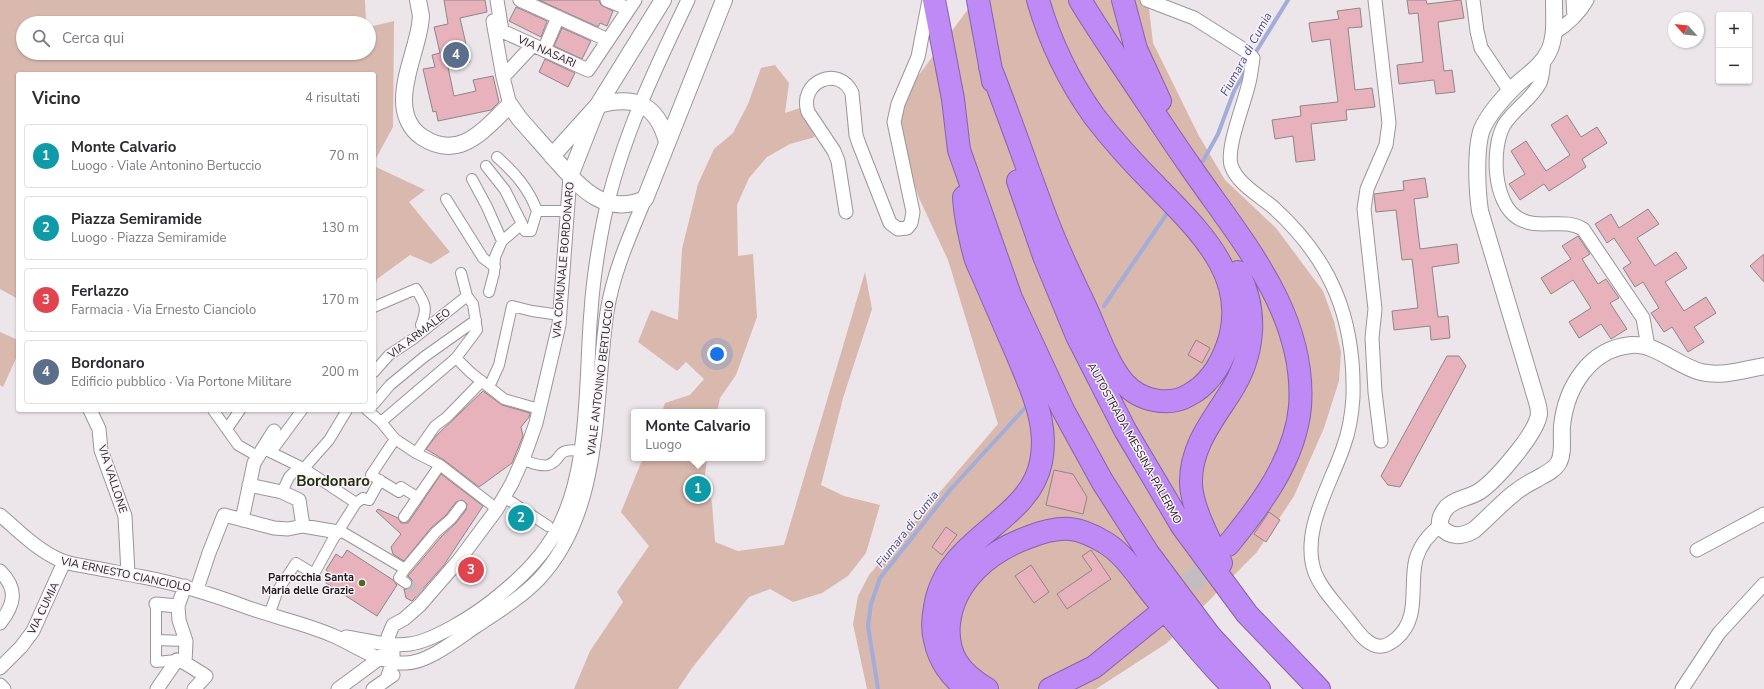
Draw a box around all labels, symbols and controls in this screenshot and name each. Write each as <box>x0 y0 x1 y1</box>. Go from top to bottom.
water label: Fiumara di Cumia <box>1216 9 1276 99</box>
north arrow <box>1668 12 1704 48</box>
map controls <box>1716 12 1752 84</box>
button: + <box>1716 12 1752 48</box>
search box <box>16 16 376 60</box>
icon: search <box>30 27 52 49</box>
text: Cerca qui <box>62 28 124 48</box>
street label: VIA NASARI <box>514 32 578 71</box>
pin: 4 <box>443 40 469 70</box>
button: − <box>1716 48 1752 84</box>
text: Vicino <box>32 87 81 110</box>
text: 4 risultati <box>305 89 360 107</box>
text: Monte Calvario <box>71 137 176 157</box>
text: 1 <box>42 147 50 165</box>
text: 70 m <box>329 147 359 165</box>
text: Luogo · Viale Antonino Bertuccio <box>71 157 261 175</box>
street label: VIA COMUNALE BORDONARO <box>549 181 578 340</box>
text: Piazza Semiramide <box>71 209 202 229</box>
text: 2 <box>42 219 50 237</box>
text: 130 m <box>321 219 359 237</box>
text: Luogo · Piazza Semiramide <box>71 229 226 247</box>
text: Ferlazzo <box>71 281 129 301</box>
text: 3 <box>42 291 50 309</box>
text: 170 m <box>321 291 359 309</box>
street label: VIALE ANTONINO BERTUCCIO <box>583 300 617 457</box>
text: Farmacia · Via Ernesto Cianciolo <box>71 301 256 319</box>
street label: VIA ARMALEO <box>384 305 454 363</box>
your location <box>707 344 727 364</box>
text: Bordonaro <box>71 353 145 373</box>
street label: AUTOSTRADA MESSINA-PALERMO <box>1084 360 1185 527</box>
text: 4 <box>42 363 50 381</box>
text: 200 m <box>321 363 359 381</box>
text: Edificio pubblico · Via Portone Militare <box>71 373 291 391</box>
popup <box>631 409 765 461</box>
text: Monte Calvario <box>645 416 751 436</box>
text: Luogo <box>645 436 682 454</box>
street label: VIA VALLONE <box>94 442 131 515</box>
district label: Bordonaro <box>296 471 370 491</box>
pin: 1 <box>685 474 711 504</box>
water label: Fiumara di Cumia <box>872 487 942 571</box>
pin: 2 <box>508 503 534 533</box>
street label: VIA ERNESTO CIANCIOLO <box>59 553 192 596</box>
pin: 3 <box>458 555 484 585</box>
place label: Parrocchia Santa Maria delle Grazie <box>262 570 354 598</box>
marker: Parrocchia Santa Maria delle Grazie <box>357 578 367 588</box>
street label: VIA CUMIA <box>24 579 63 638</box>

